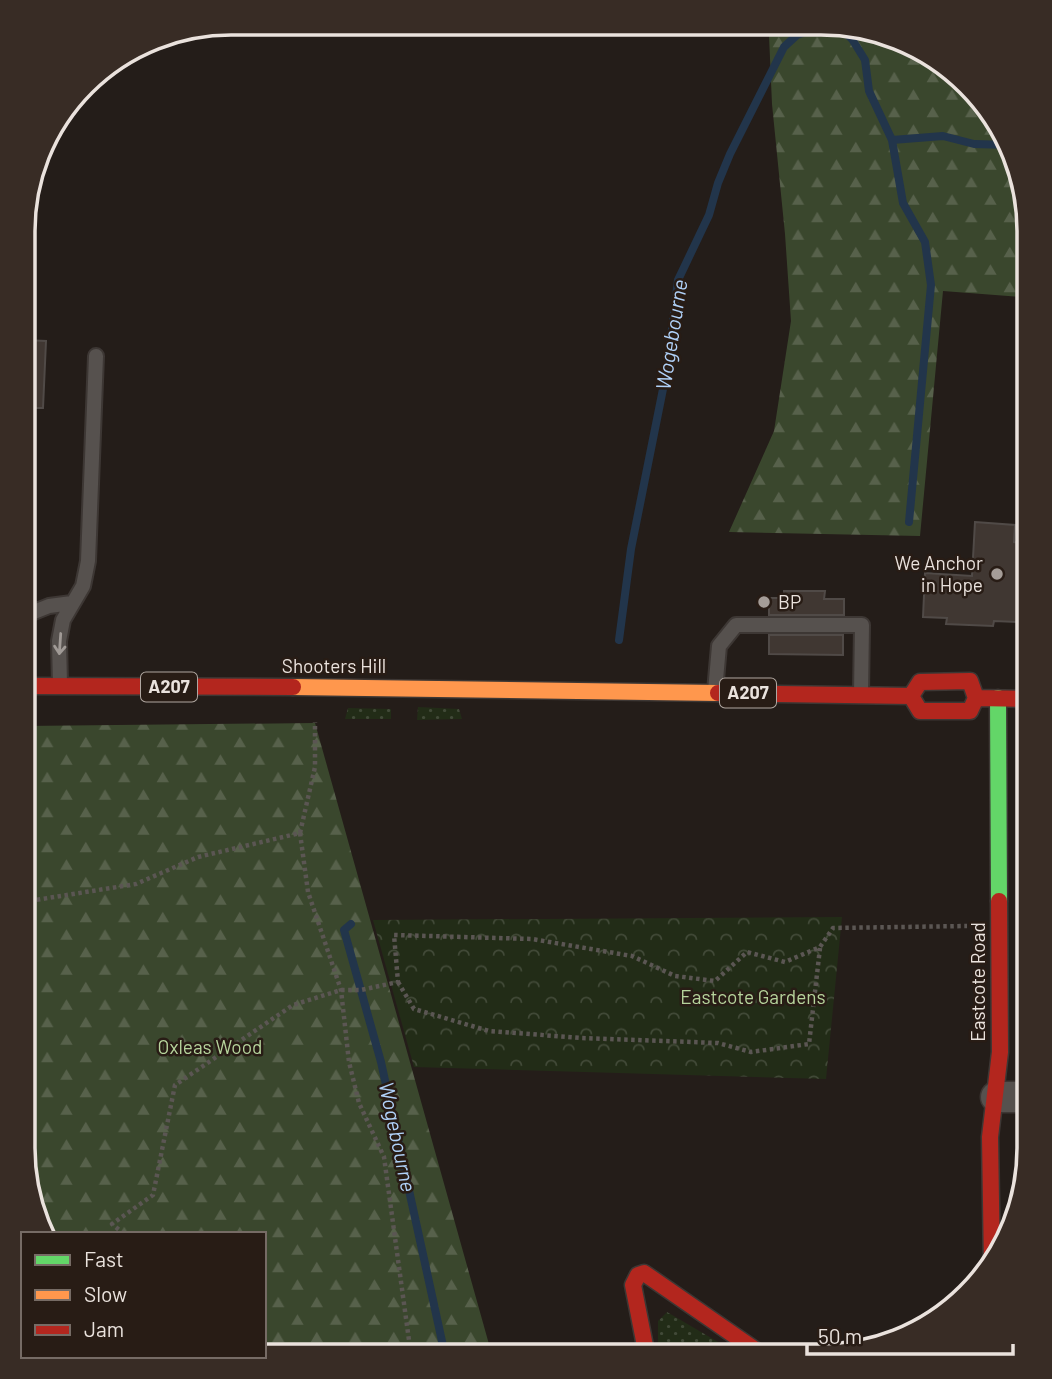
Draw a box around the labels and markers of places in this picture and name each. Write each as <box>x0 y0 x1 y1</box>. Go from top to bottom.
place label: We Anchor in Hope <box>894 551 983 596</box>
marker: We Anchor in Hope <box>989 566 1005 582</box>
place label: BP <box>778 590 801 613</box>
marker: BP <box>756 594 772 610</box>

